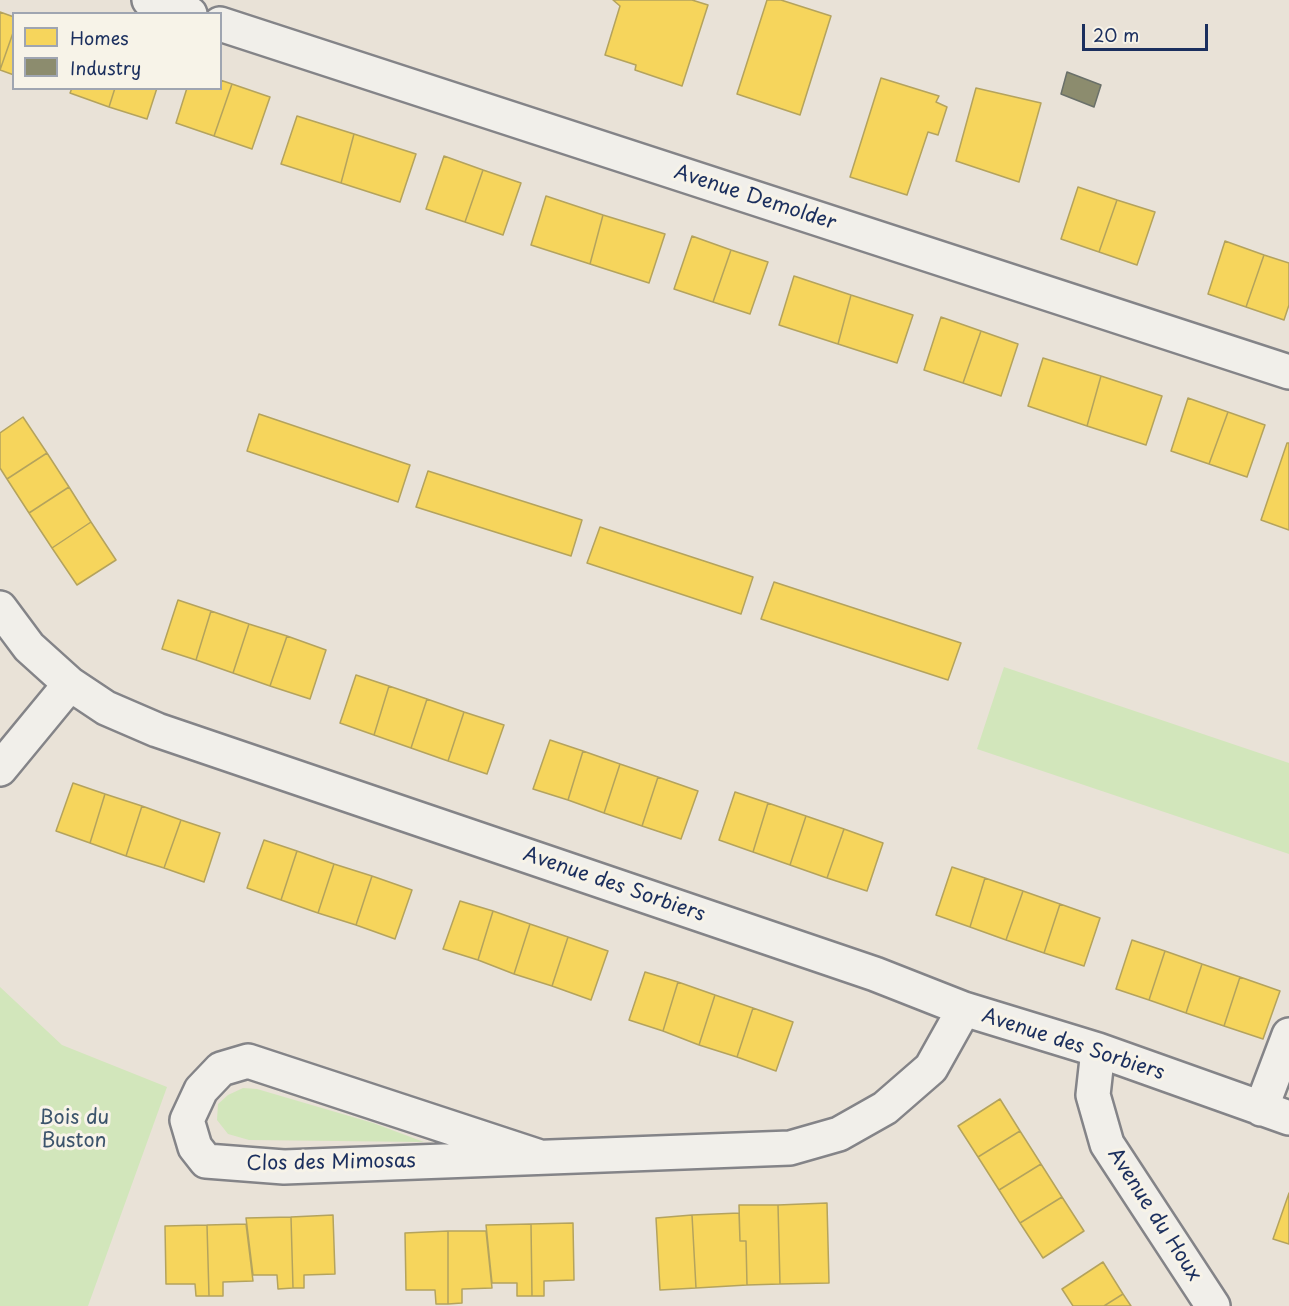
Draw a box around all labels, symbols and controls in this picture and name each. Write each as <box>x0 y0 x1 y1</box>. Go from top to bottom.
legend <box>12 12 222 90</box>
scale bar <box>1085 12 1211 50</box>
text: 20 m <box>1093 21 1139 48</box>
text: Homes <box>70 24 128 51</box>
text: Industry <box>70 54 141 81</box>
street label: Avenue Demolder <box>671 161 839 235</box>
street label: Avenue des Sorbiers <box>520 843 708 927</box>
street label: Avenue des Sorbiers <box>979 1004 1167 1086</box>
park label: Bois du Buston <box>39 1106 109 1153</box>
street label: Avenue du Houx <box>1102 1144 1206 1286</box>
street label: Clos des Mimosas <box>246 1150 416 1176</box>

